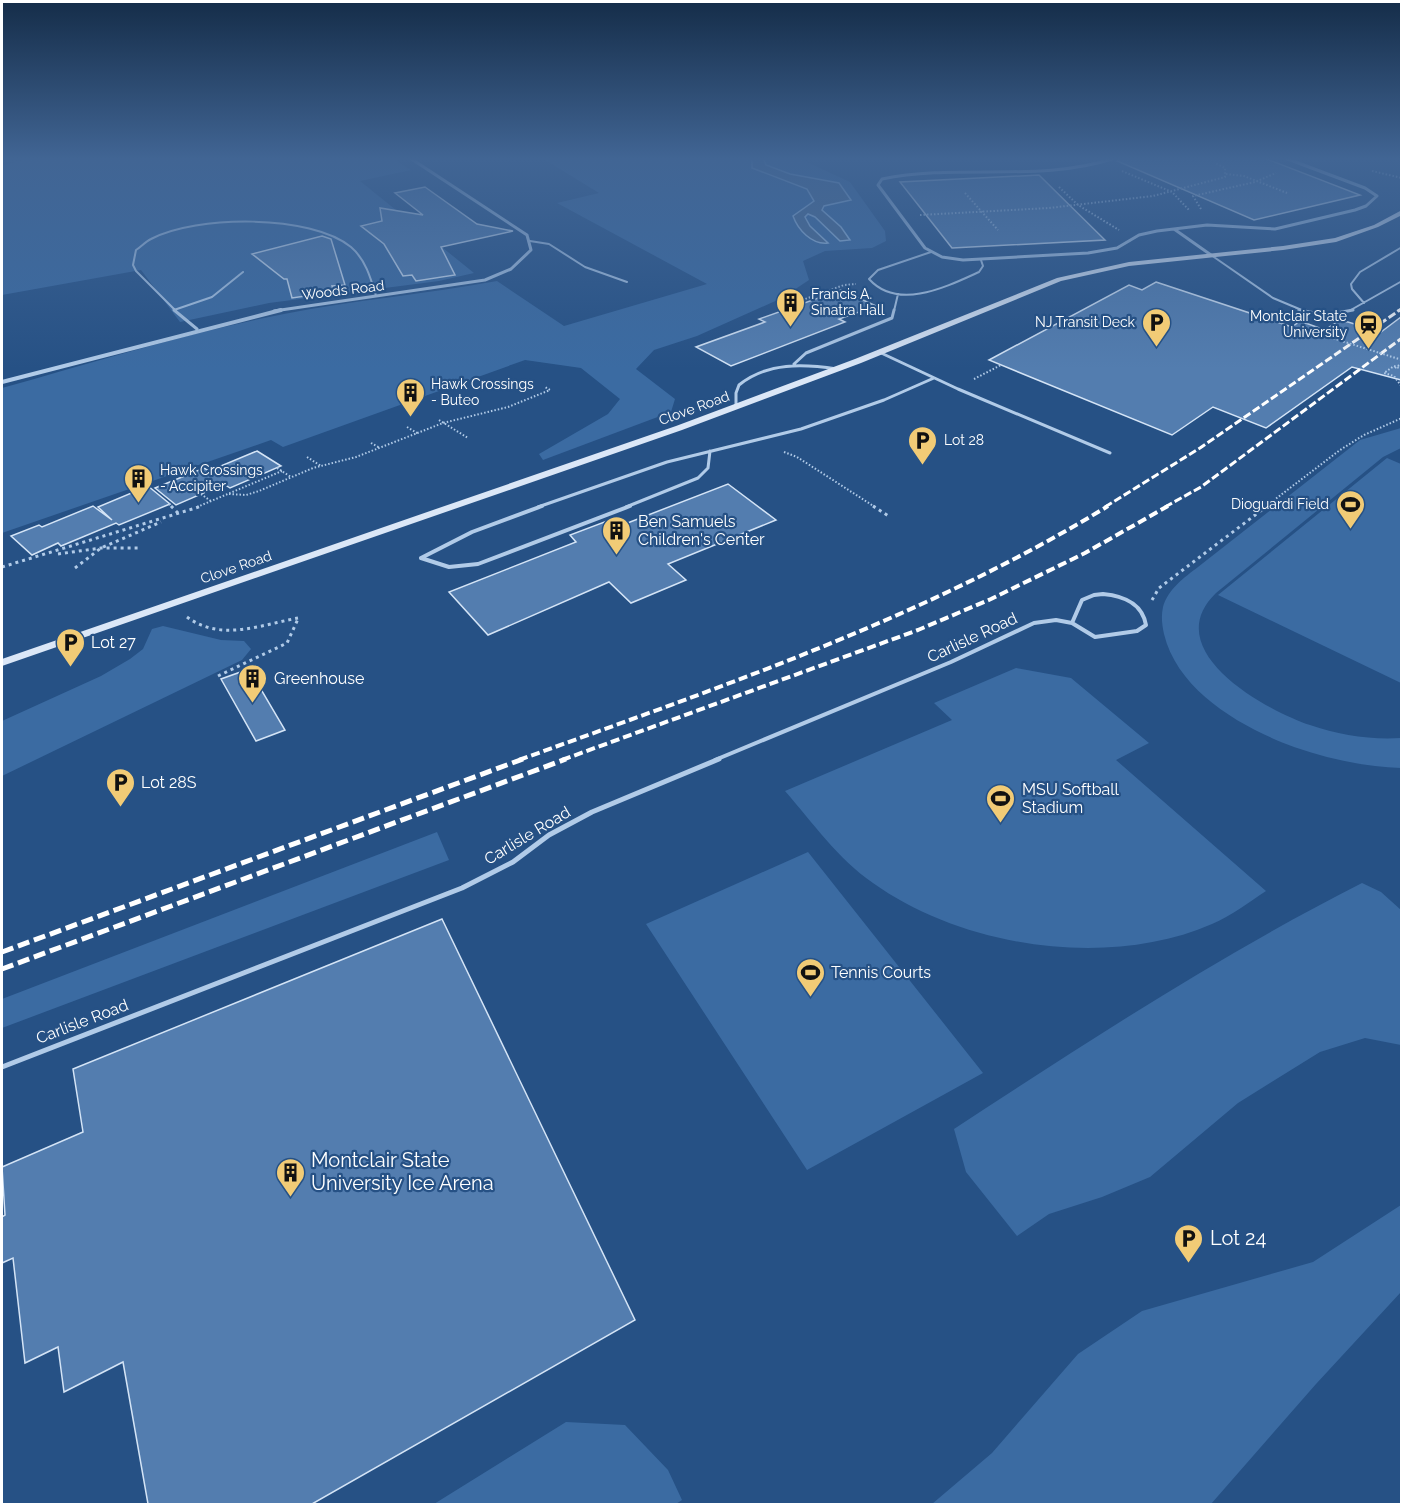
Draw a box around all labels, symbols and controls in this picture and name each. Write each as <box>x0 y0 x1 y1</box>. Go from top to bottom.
street label: Woods Road <box>301 277 385 303</box>
building icon: Francis A. Sinatra Hall <box>774 286 806 328</box>
place label: Francis A. Sinatra Hall <box>811 286 885 318</box>
parking icon: NJ Transit Deck <box>1140 306 1172 348</box>
place label: Montclair State University <box>1250 308 1347 340</box>
station icon: Montclair State University <box>1352 308 1384 350</box>
place label: NJ Transit Deck <box>1035 314 1136 330</box>
building icon: Hawk Crossings - Buteo <box>394 376 426 418</box>
place label: Hawk Crossings - Buteo <box>431 376 534 408</box>
street label: Clove Road <box>656 388 732 428</box>
parking icon: Lot 28 <box>907 424 939 466</box>
place label: Lot 28 <box>944 432 984 448</box>
building icon: Hawk Crossings - Accipiter <box>123 462 155 504</box>
place label: Hawk Crossings - Accipiter <box>160 462 263 494</box>
sports icon: Dioguardi Field <box>1334 488 1366 530</box>
place label: Dioguardi Field <box>1231 496 1329 512</box>
place label: Ben Samuels Children's Center <box>638 512 765 549</box>
building icon: Ben Samuels Children's Center <box>601 514 633 556</box>
street label: Clove Road <box>198 547 274 587</box>
street label: Carlisle Road <box>924 608 1020 667</box>
parking icon: Lot 27 <box>54 626 86 668</box>
place label: Lot 27 <box>91 633 136 652</box>
building icon: Greenhouse <box>237 662 269 704</box>
place label: Greenhouse <box>274 669 364 688</box>
parking icon: Lot 28S <box>104 766 136 808</box>
place label: Lot 28S <box>141 773 197 792</box>
place label: MSU Softball Stadium <box>1022 780 1120 817</box>
sports icon: MSU Softball Stadium <box>985 782 1017 824</box>
street label: Carlisle Road <box>481 802 574 869</box>
sports icon: Tennis Courts <box>794 956 826 998</box>
place label: Tennis Courts <box>831 963 931 982</box>
street label: Carlisle Road <box>33 995 131 1048</box>
place label: Montclair State University Ice Arena <box>311 1148 494 1195</box>
building icon: Montclair State University Ice Arena <box>274 1156 306 1198</box>
parking icon: Lot 24 <box>1173 1222 1205 1264</box>
place label: Lot 24 <box>1210 1226 1266 1250</box>

